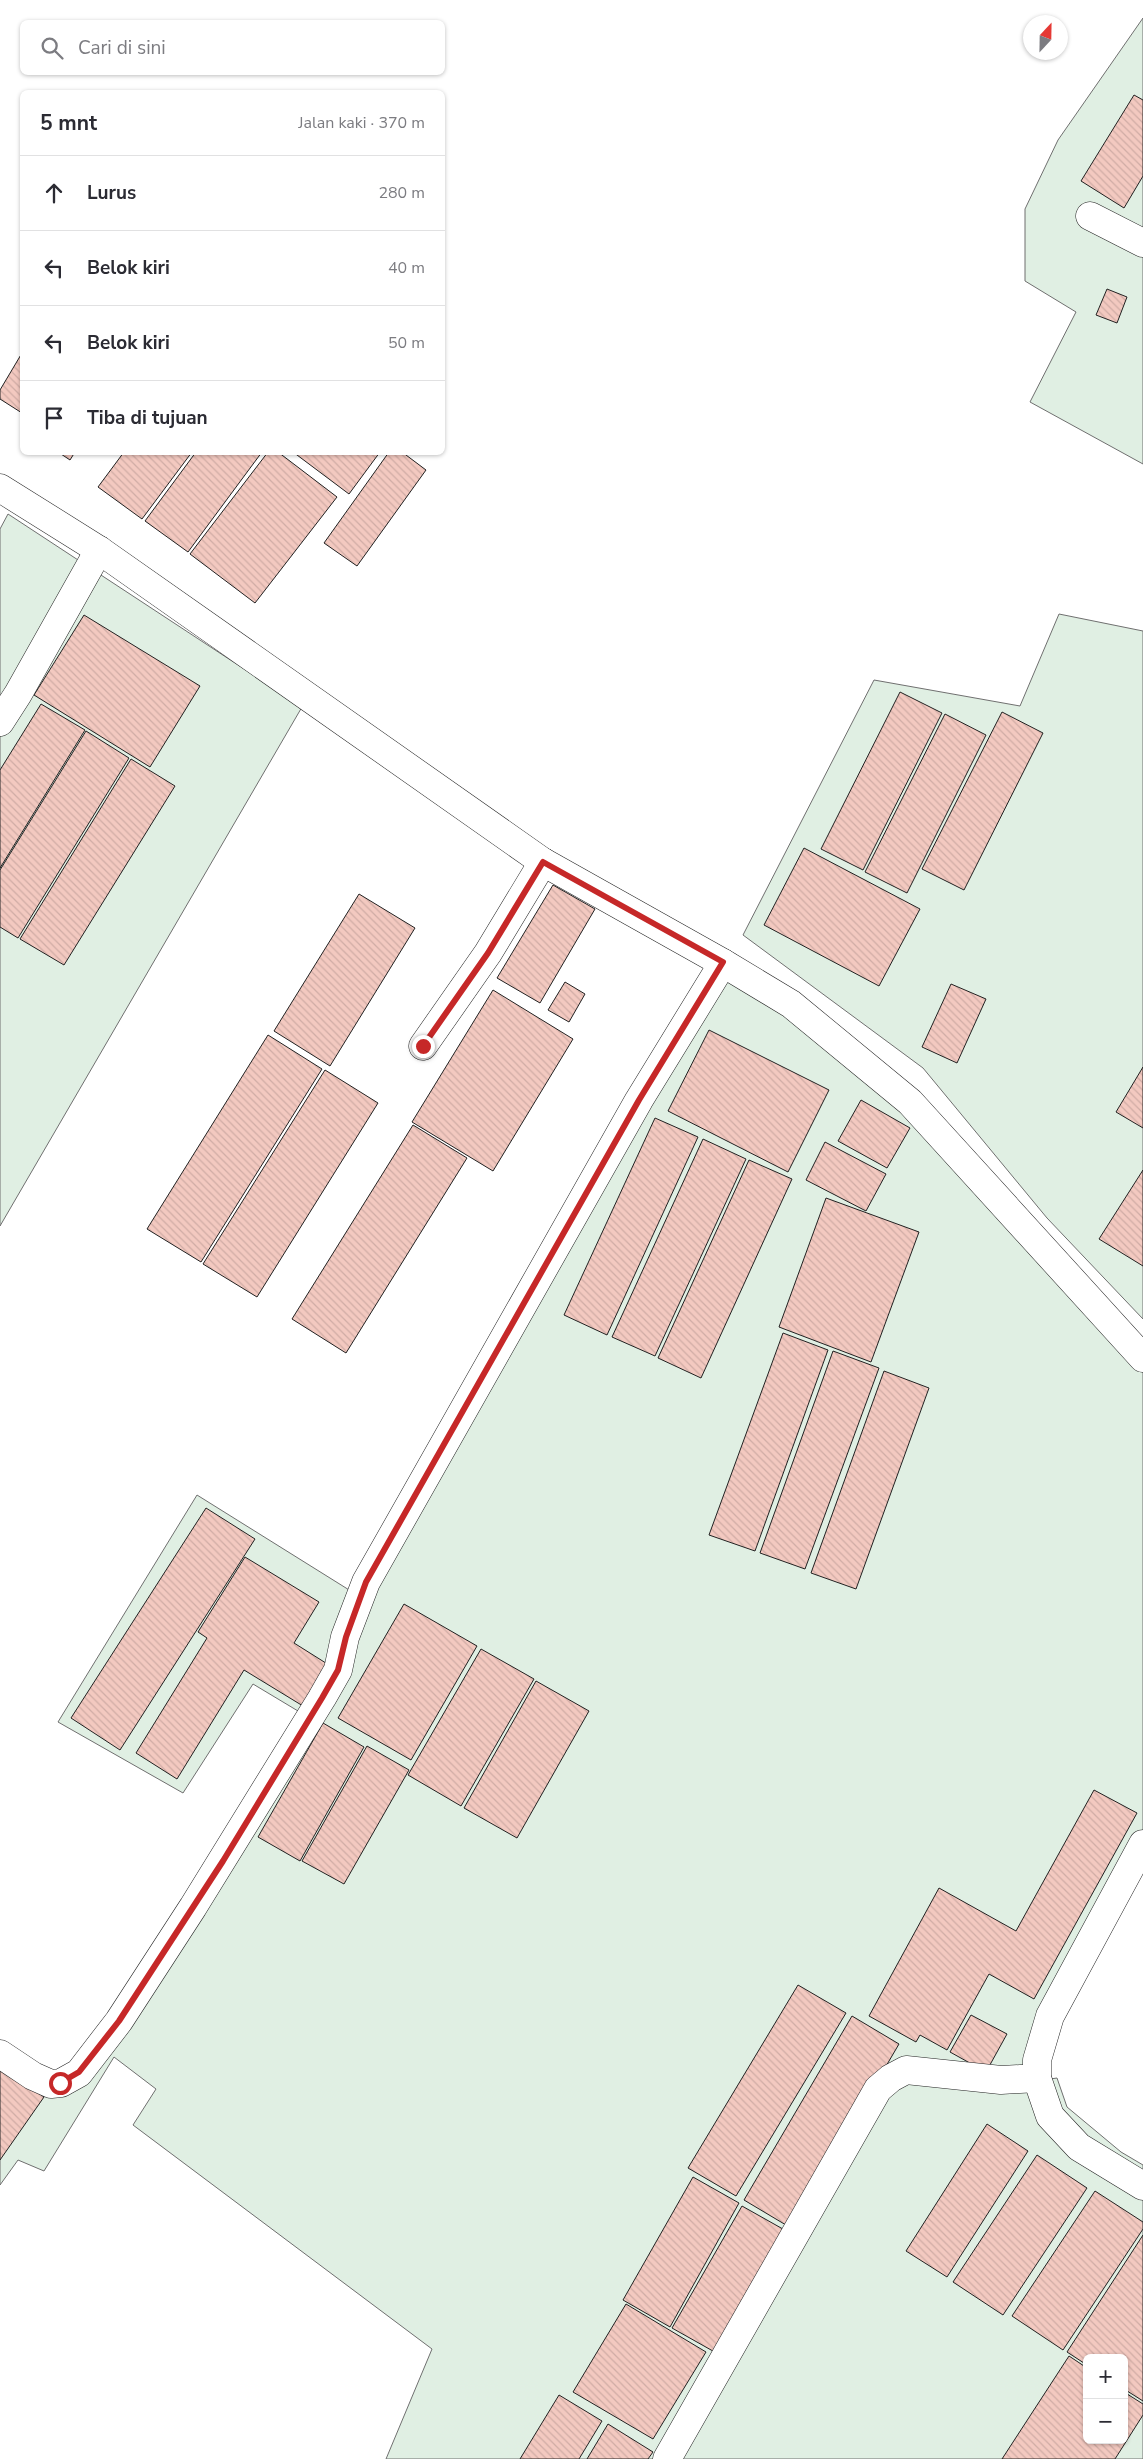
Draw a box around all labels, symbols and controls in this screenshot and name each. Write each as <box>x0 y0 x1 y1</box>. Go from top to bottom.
north arrow <box>1023 15 1068 60</box>
search box <box>20 20 445 75</box>
icon: search <box>38 34 66 62</box>
text: Cari di sini <box>78 35 166 61</box>
text: 5 mnt <box>40 109 97 137</box>
text: Jalan kaki · 370 m <box>298 112 425 134</box>
icon: ahead <box>40 179 68 207</box>
text: Lurus <box>87 180 136 206</box>
text: 280 m <box>378 182 425 204</box>
icon: left <box>40 254 68 282</box>
text: Belok kiri <box>87 255 170 281</box>
text: 40 m <box>388 257 425 279</box>
icon: left <box>40 329 68 357</box>
text: Belok kiri <box>87 330 170 356</box>
text: 50 m <box>388 332 425 354</box>
icon: arrive <box>40 404 68 432</box>
text: Tiba di tujuan <box>87 405 208 431</box>
route end <box>412 1035 435 1058</box>
route start <box>49 2072 72 2095</box>
map controls <box>1083 2354 1128 2444</box>
button: + <box>1083 2354 1128 2399</box>
button: − <box>1083 2399 1128 2444</box>

